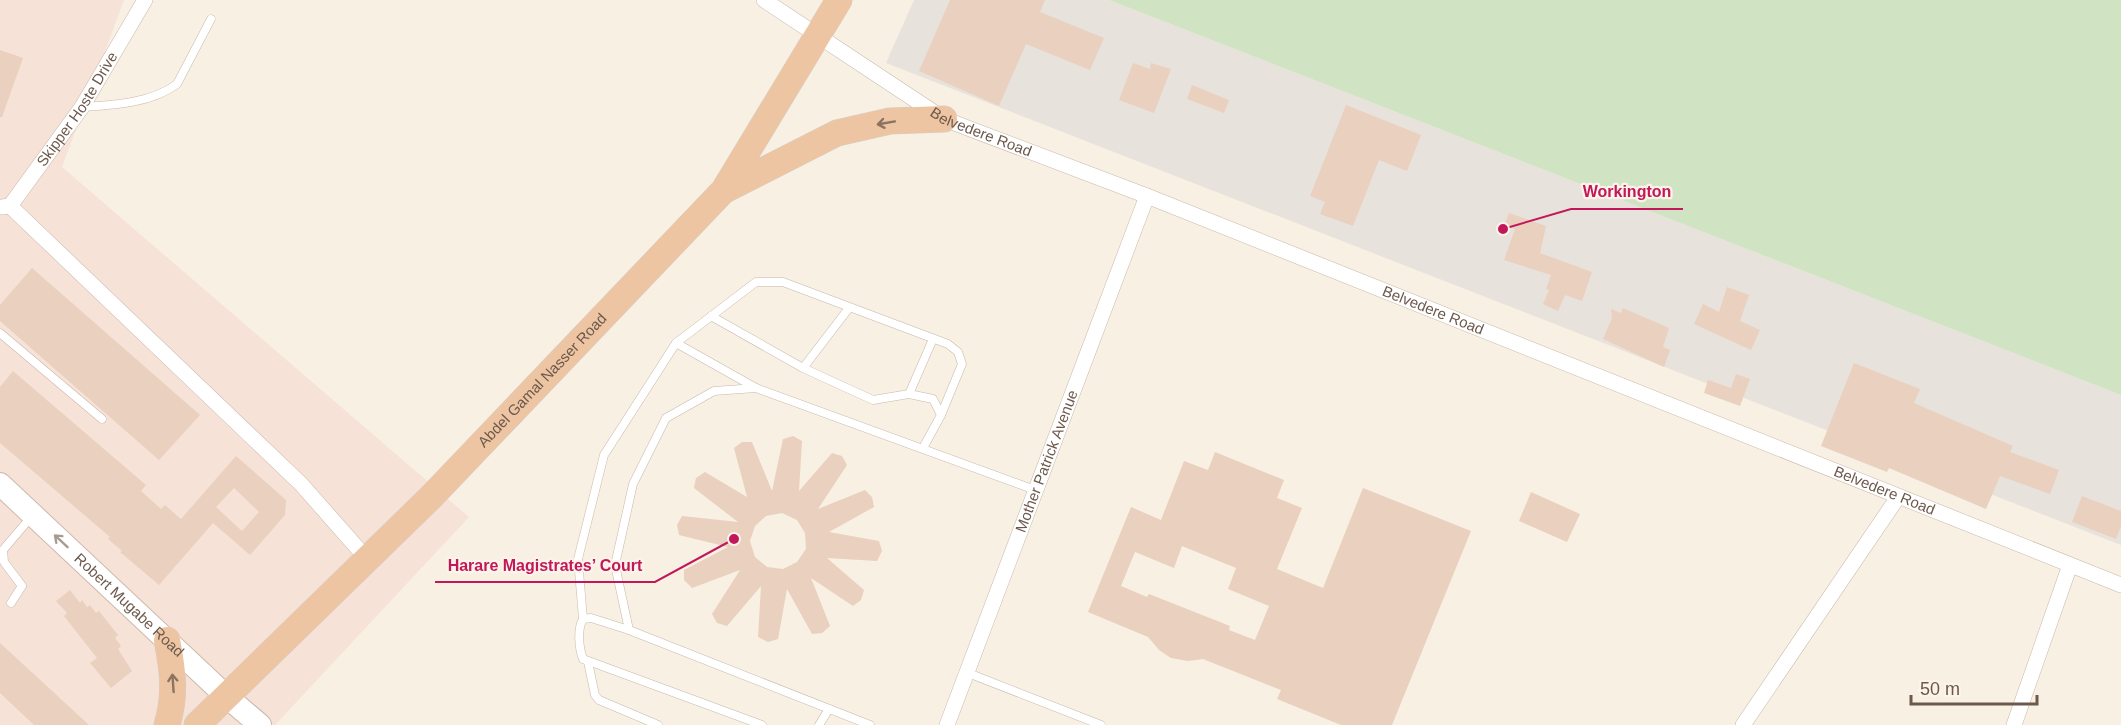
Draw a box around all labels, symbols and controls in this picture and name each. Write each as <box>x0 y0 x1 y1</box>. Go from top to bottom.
street label: Skipper Hoste Drive <box>33 49 120 169</box>
street label: Belvedere Road <box>927 103 1034 159</box>
one-way arrow <box>876 118 896 129</box>
callout: Workington <box>1571 175 1683 209</box>
text: Workington <box>1583 183 1671 200</box>
street label: Belvedere Road <box>1380 282 1486 338</box>
street label: Abdel Gamal Nasser Road <box>474 310 610 450</box>
street label: Mother Patrick Avenue <box>1012 388 1081 535</box>
street label: Belvedere Road <box>1832 462 1938 518</box>
one-way arrow <box>54 534 69 548</box>
callout: Harare Magistrates’ Court <box>435 548 655 582</box>
street label: Robert Mugabe Road <box>71 549 188 660</box>
text: Harare Magistrates’ Court <box>448 557 643 574</box>
scale bar <box>1911 668 2037 706</box>
one-way arrow <box>168 674 179 693</box>
text: 50 m <box>1920 679 1960 699</box>

